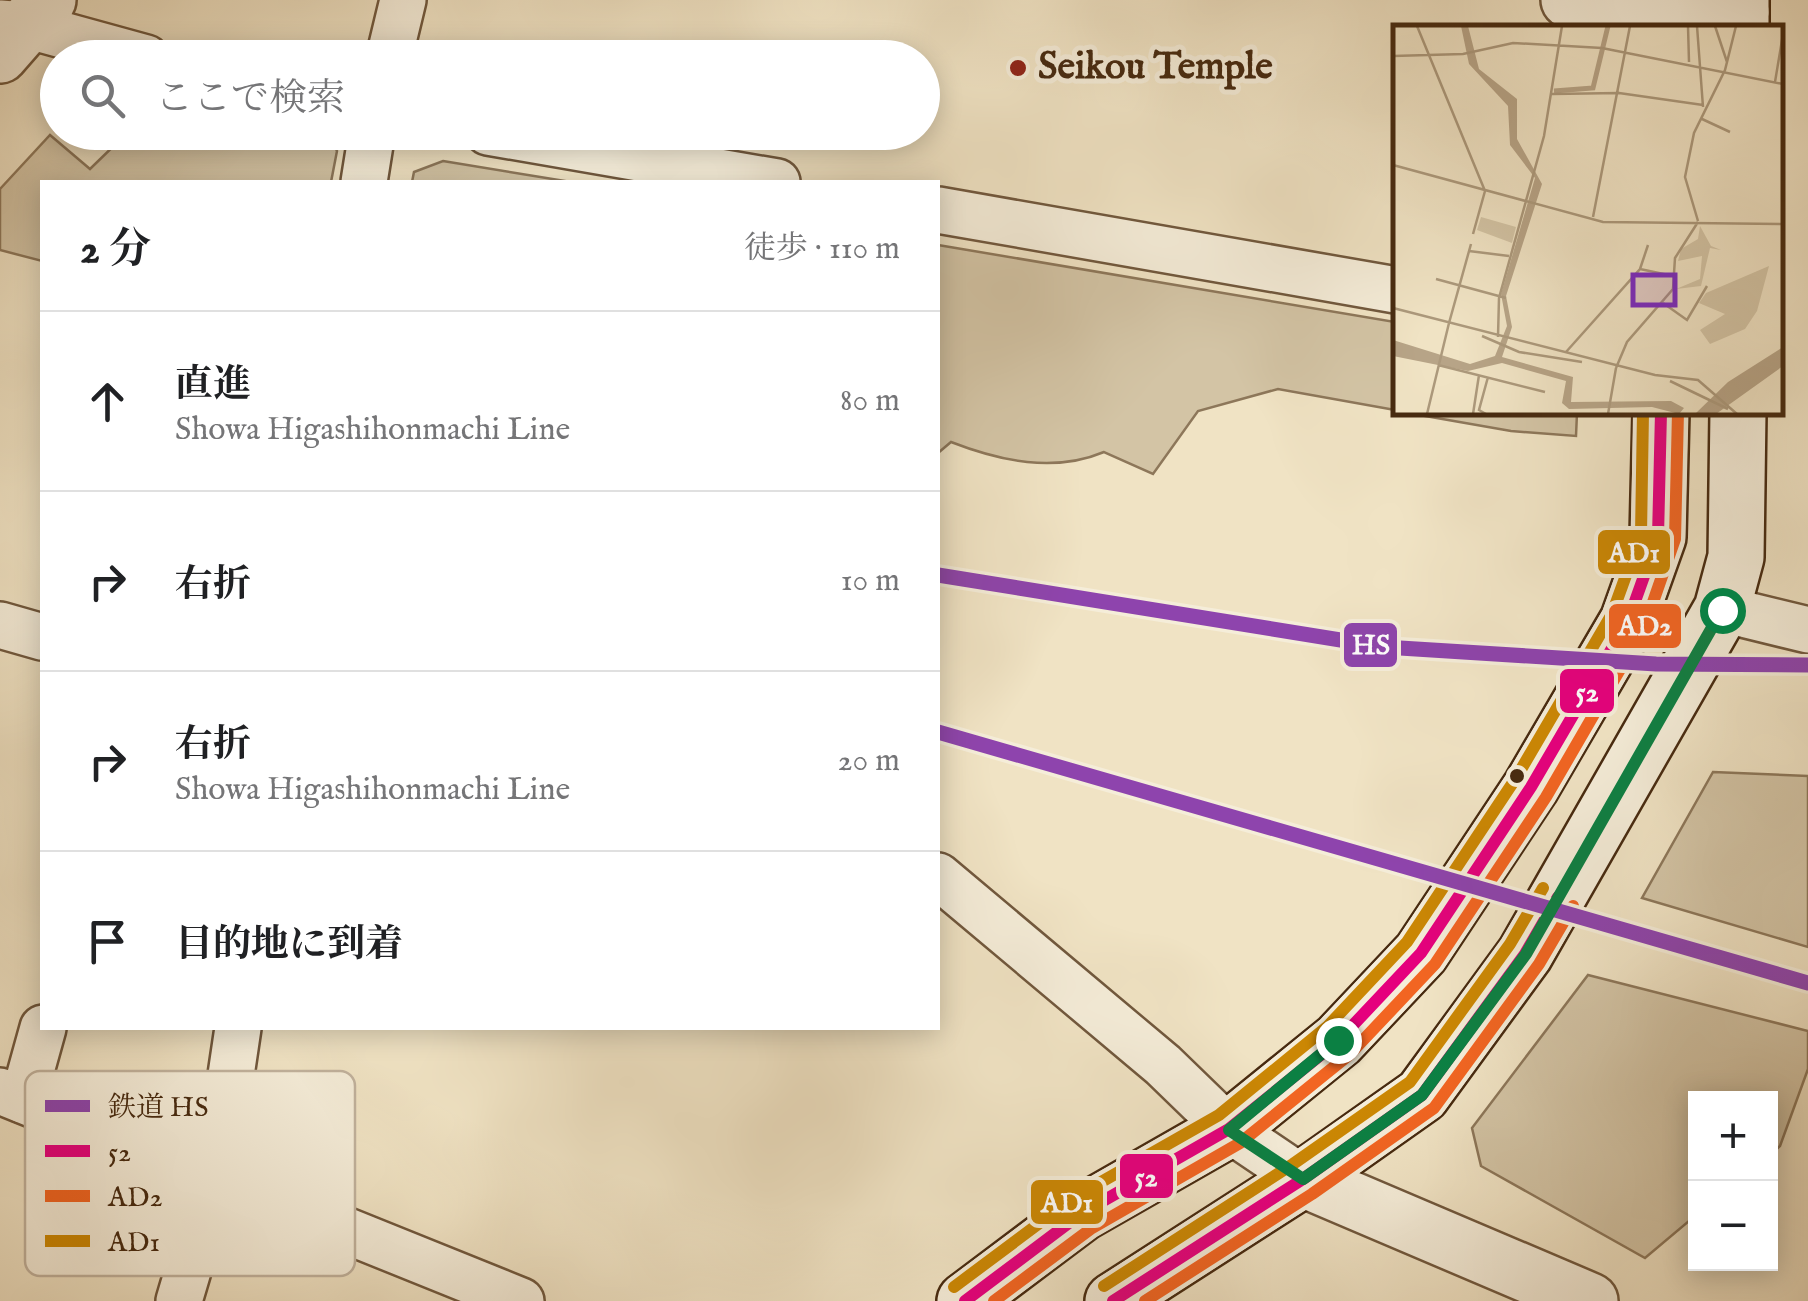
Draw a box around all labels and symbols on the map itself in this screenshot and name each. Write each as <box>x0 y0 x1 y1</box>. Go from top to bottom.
inset map <box>1393 25 1783 415</box>
place label: Seikou Temple <box>1038 44 1273 92</box>
marker: Seikou Temple <box>1007 57 1029 79</box>
line badge: AD1 <box>1596 528 1672 576</box>
text: AD1 <box>1607 537 1660 572</box>
route start <box>1700 588 1746 634</box>
line badge: AD2 <box>1607 602 1683 650</box>
text: AD2 <box>1617 610 1672 645</box>
line badge: HS <box>1342 621 1399 669</box>
text: HS <box>1352 629 1390 664</box>
line badge: 52 <box>1558 667 1616 715</box>
text: 52 <box>1575 676 1599 711</box>
unlabelled marker <box>1507 766 1527 786</box>
route end <box>1316 1018 1362 1064</box>
legend <box>25 1071 355 1276</box>
text: 鉄道 HS <box>108 1091 209 1126</box>
text: 52 <box>108 1136 131 1171</box>
line badge: 52 <box>1118 1152 1175 1200</box>
text: 52 <box>1134 1161 1158 1196</box>
line badge: AD1 <box>1029 1178 1105 1226</box>
text: AD2 <box>107 1181 163 1216</box>
text: AD1 <box>1040 1187 1093 1222</box>
text: AD1 <box>107 1226 160 1261</box>

